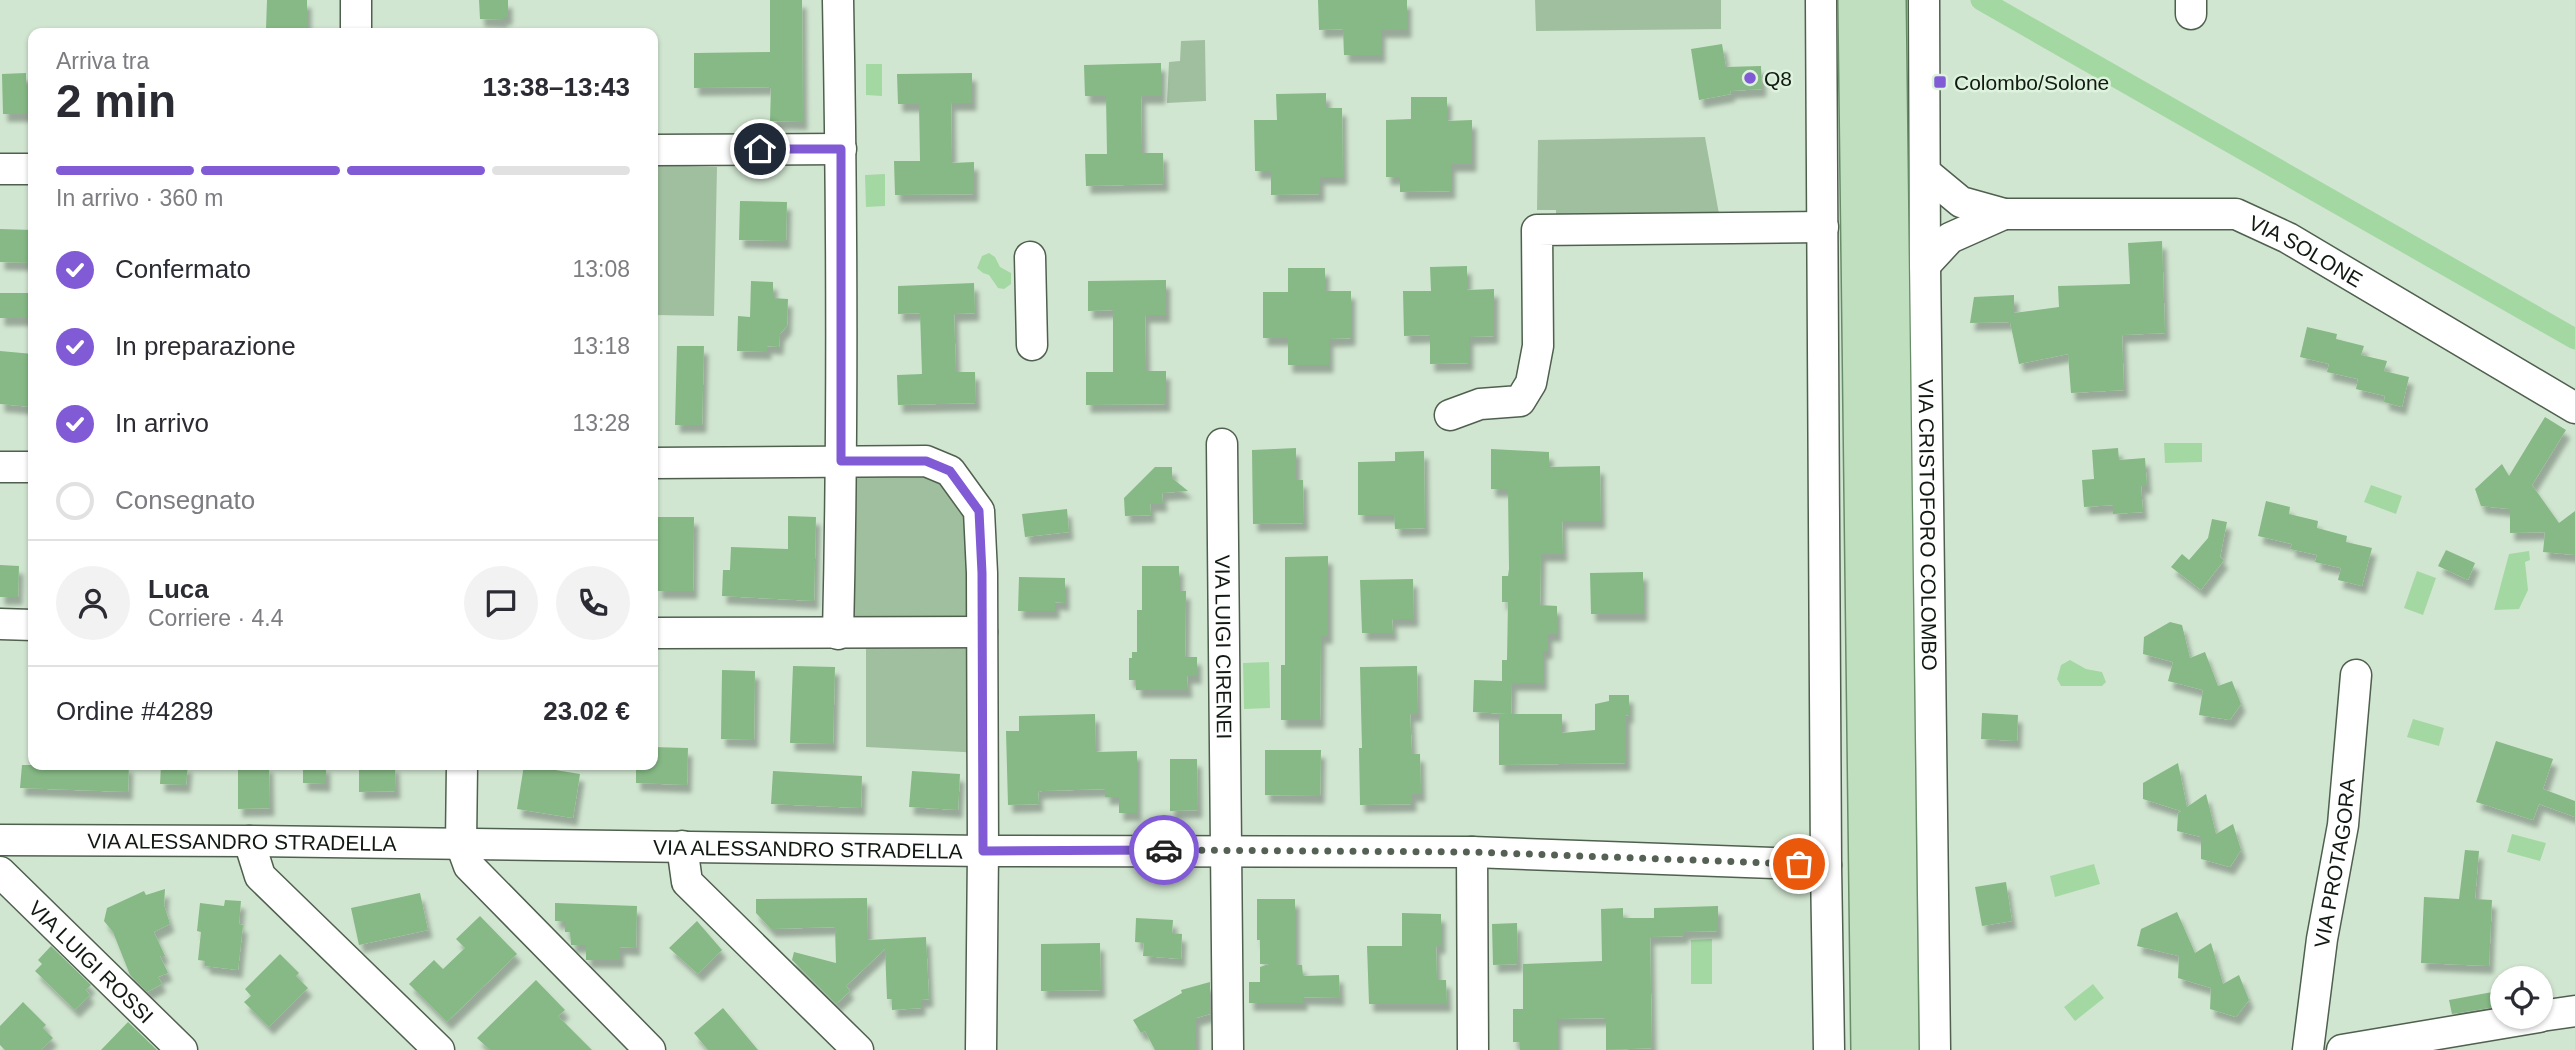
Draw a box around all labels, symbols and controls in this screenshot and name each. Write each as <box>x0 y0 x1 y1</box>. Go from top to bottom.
text: Arriva tra <box>56 48 149 74</box>
place label: Q8 <box>1764 67 1792 90</box>
marker: Q8 <box>1742 70 1758 86</box>
place label: Colombo/Solone <box>1954 71 2109 94</box>
text: 13:38–13:43 <box>483 72 630 102</box>
marker: Colombo/Solone <box>1932 74 1948 90</box>
text: 2 min <box>56 75 176 127</box>
pin <box>730 119 790 179</box>
icon: home <box>741 130 779 168</box>
text: In arrivo · 360 m <box>56 185 223 211</box>
street label: VIA SOLONE <box>2246 210 2367 291</box>
icon: check <box>56 251 94 289</box>
text: Confermato <box>115 254 251 284</box>
text: 13:08 <box>572 256 630 282</box>
icon: check <box>56 328 94 366</box>
text: In preparazione <box>115 331 296 361</box>
text: 13:18 <box>572 333 630 359</box>
street label: VIA CRISTOFORO COLOMBO <box>1915 379 1942 671</box>
icon: check <box>56 405 94 443</box>
text: In arrivo <box>115 408 209 438</box>
text: 13:28 <box>572 410 630 436</box>
text: Consegnato <box>115 485 255 515</box>
street label: VIA LUIGI CIRENEI <box>1212 555 1236 739</box>
button: person <box>56 566 130 640</box>
button: chat <box>464 566 538 640</box>
button: phone <box>556 566 630 640</box>
text: Luca <box>148 574 209 604</box>
text: Corriere · 4.4 <box>148 605 283 631</box>
text: Ordine #4289 <box>56 696 214 726</box>
text: 23.02 € <box>543 696 630 726</box>
street label: VIA PROTAGORA <box>2310 777 2359 949</box>
courier <box>1129 815 1199 885</box>
street label: VIA ALESSANDRO STRADELLA <box>87 829 397 855</box>
icon: car <box>1145 831 1183 869</box>
pin <box>1769 834 1829 894</box>
street label: VIA ALESSANDRO STRADELLA <box>653 835 963 862</box>
icon: bag <box>1780 845 1818 883</box>
street label: VIA LUIGI ROSSI <box>25 896 158 1027</box>
map controls <box>2490 966 2553 1029</box>
button: locate <box>2490 966 2553 1029</box>

